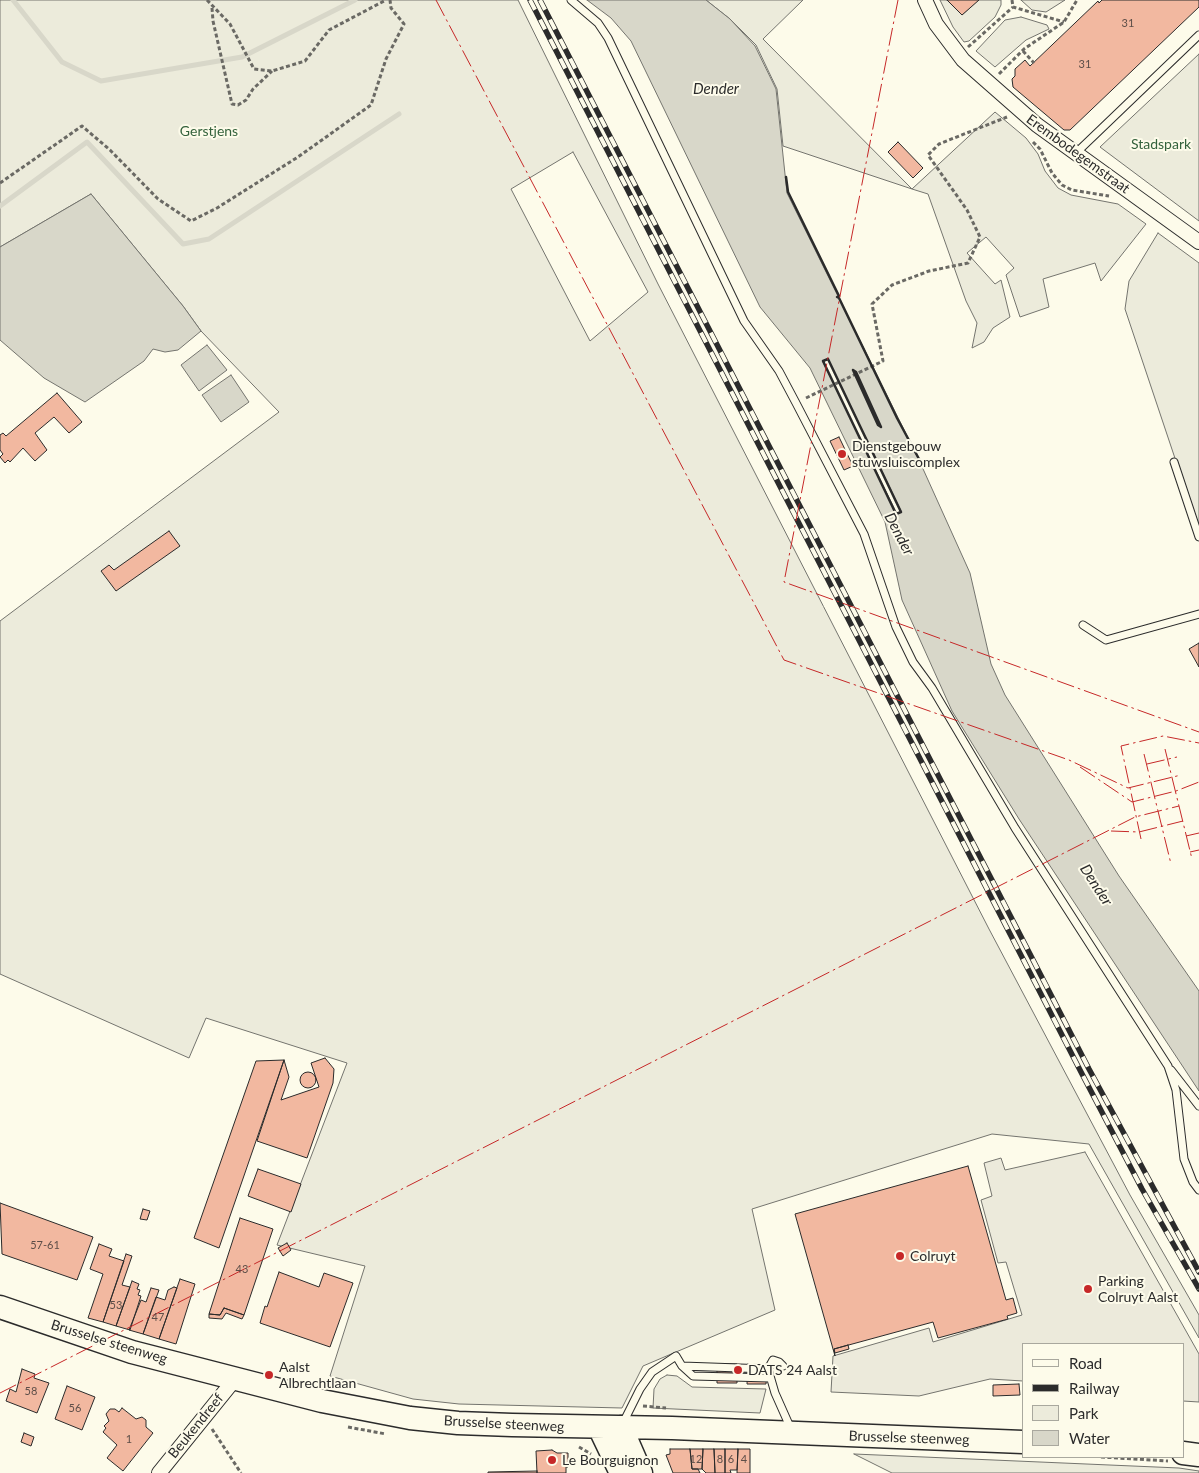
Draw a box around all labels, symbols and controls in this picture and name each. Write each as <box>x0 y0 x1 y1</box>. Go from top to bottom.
house number: 31 <box>1122 16 1134 30</box>
house number: 31 <box>1079 57 1091 71</box>
water label: Dender <box>693 80 739 98</box>
street label: Erembodegemstraat <box>1023 111 1133 197</box>
park label: Gerstjens <box>180 123 238 139</box>
park label: Stadspark <box>1131 136 1191 152</box>
place label: Dienstgebouw stuwsluiscomplex <box>852 438 960 471</box>
marker: Dienstgebouw stuwsluiscomplex <box>836 448 848 460</box>
water label: Dender <box>880 509 918 559</box>
water label: Dender <box>1076 861 1116 909</box>
house number: 57-61 <box>30 1238 60 1252</box>
place label: Colruyt <box>910 1248 956 1264</box>
marker: Colruyt <box>894 1250 906 1262</box>
house number: 43 <box>236 1262 248 1276</box>
place label: Parking Colruyt Aalst <box>1098 1273 1178 1305</box>
marker: Parking Colruyt Aalst <box>1082 1283 1094 1295</box>
house number: 53 <box>110 1298 122 1312</box>
house number: 47 <box>152 1310 164 1324</box>
street label: Brusselse steenweg <box>49 1316 169 1368</box>
legend <box>1022 1343 1184 1458</box>
text: Road <box>1069 1354 1102 1372</box>
place label: Aalst Albrechtlaan <box>279 1359 356 1391</box>
place label: DATS 24 Aalst <box>748 1362 837 1378</box>
marker: DATS 24 Aalst <box>732 1364 744 1376</box>
marker: Aalst Albrechtlaan <box>263 1369 275 1381</box>
text: Railway <box>1069 1379 1120 1397</box>
house number: 58 <box>25 1384 37 1398</box>
street label: Beukendreef <box>165 1390 227 1462</box>
house number: 56 <box>69 1401 81 1415</box>
text: Park <box>1069 1404 1098 1422</box>
street label: Brusselse steenweg <box>443 1412 565 1436</box>
street label: Brusselse steenweg <box>848 1427 970 1449</box>
text: Water <box>1069 1429 1110 1447</box>
house number: 1 <box>126 1432 132 1446</box>
place label: Le Bourguignon <box>562 1452 659 1468</box>
house number: 12 <box>690 1452 702 1466</box>
house number: 8 <box>717 1452 723 1466</box>
house number: 6 <box>728 1452 734 1466</box>
house number: 4 <box>741 1452 747 1466</box>
marker: Le Bourguignon <box>546 1454 558 1466</box>

